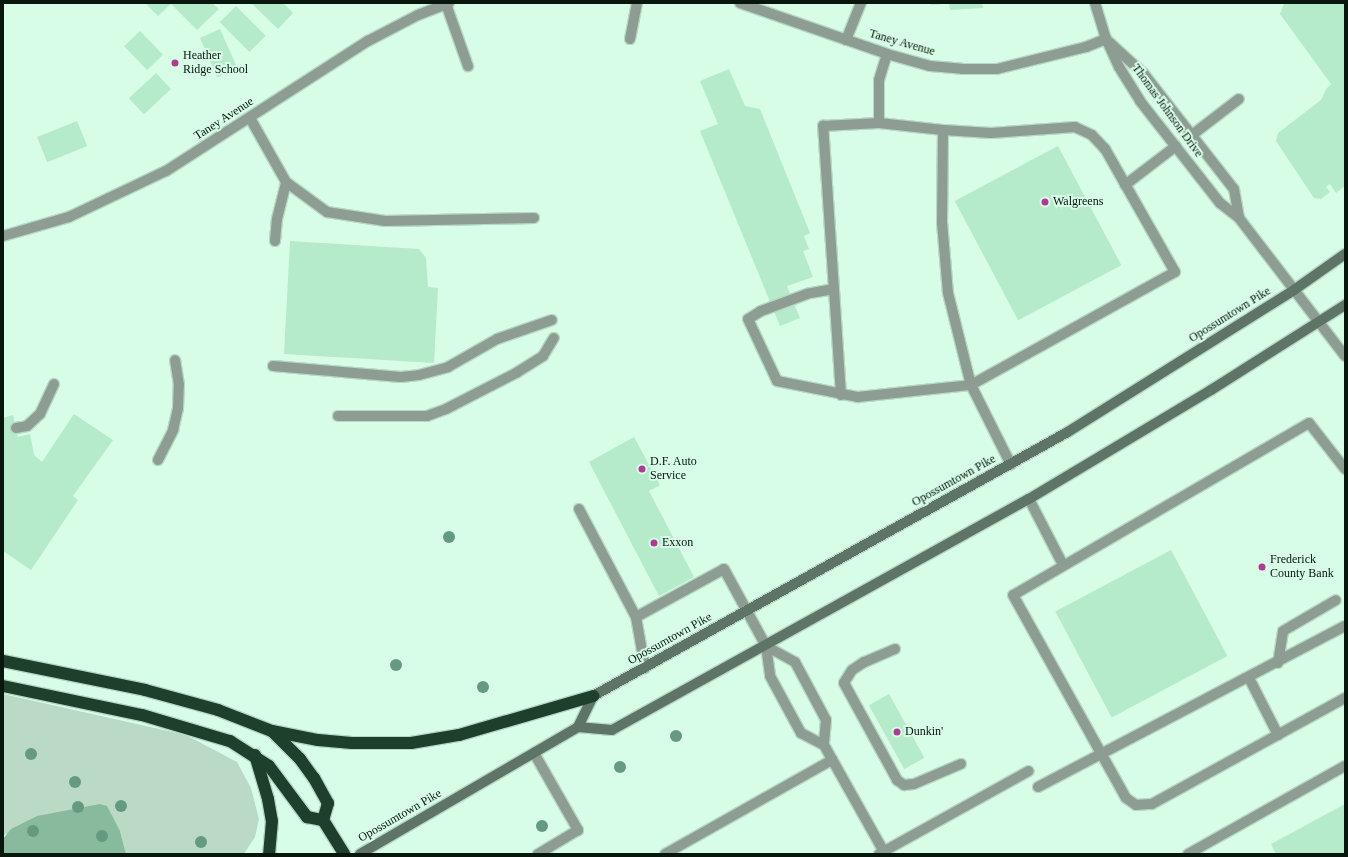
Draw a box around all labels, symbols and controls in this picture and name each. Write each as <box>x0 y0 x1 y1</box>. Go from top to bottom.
street label: Taney Avenue <box>867 27 937 59</box>
place label: Heather Ridge School <box>183 49 248 77</box>
marker: Heather Ridge School <box>170 58 180 68</box>
street label: Thomas Johnson Drive <box>1128 62 1206 160</box>
street label: Taney Avenue <box>191 94 257 144</box>
place label: Walgreens <box>1053 195 1103 209</box>
marker: Walgreens <box>1040 197 1050 207</box>
street label: Opossumtown Pike <box>1186 284 1274 346</box>
street label: Opossumtown Pike <box>910 452 998 510</box>
place label: D.F. Auto Service <box>650 455 697 483</box>
marker: D.F. Auto Service <box>637 464 647 474</box>
place label: Exxon <box>662 536 693 550</box>
marker: Exxon <box>649 538 659 548</box>
place label: Frederick County Bank <box>1270 553 1334 581</box>
marker: Frederick County Bank <box>1257 562 1267 572</box>
street label: Opossumtown Pike <box>626 610 714 668</box>
place label: Dunkin' <box>905 725 943 739</box>
marker: Dunkin' <box>892 727 902 737</box>
street label: Opossumtown Pike <box>356 786 444 846</box>

